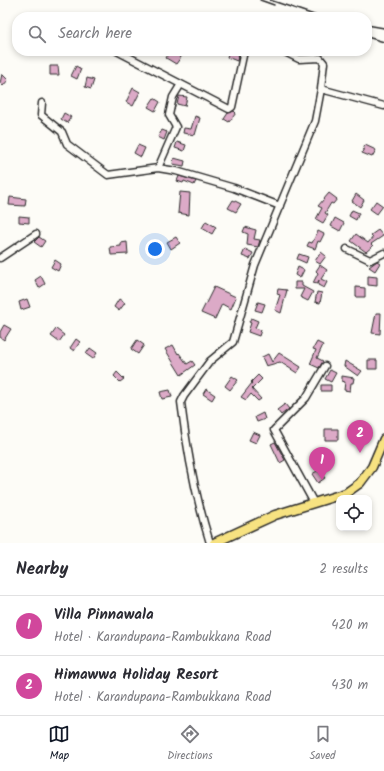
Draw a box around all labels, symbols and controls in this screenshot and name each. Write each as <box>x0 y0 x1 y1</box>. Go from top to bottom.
search box <box>12 12 372 56</box>
text: Search here <box>58 22 132 46</box>
icon: search <box>26 23 48 45</box>
your location <box>145 239 165 259</box>
pin: 2 <box>347 420 373 453</box>
pin: 1 <box>309 447 335 480</box>
map controls <box>336 495 372 531</box>
button: locate <box>336 495 372 531</box>
text: Nearby <box>16 556 68 583</box>
text: 2 results <box>320 559 368 580</box>
text: Villa Pinnawala <box>54 603 154 627</box>
text: 1 <box>27 615 31 636</box>
text: 420 m <box>331 615 368 636</box>
text: Hotel · Karandupana-Rambukkana Road <box>54 627 271 648</box>
text: Himawwa Holiday Resort <box>54 663 219 687</box>
text: 2 <box>25 675 33 696</box>
text: 430 m <box>331 675 368 696</box>
text: Hotel · Karandupana-Rambukkana Road <box>54 687 271 708</box>
tab: Map <box>48 723 70 765</box>
tab: Directions <box>167 723 213 765</box>
tab: Saved <box>310 723 336 765</box>

